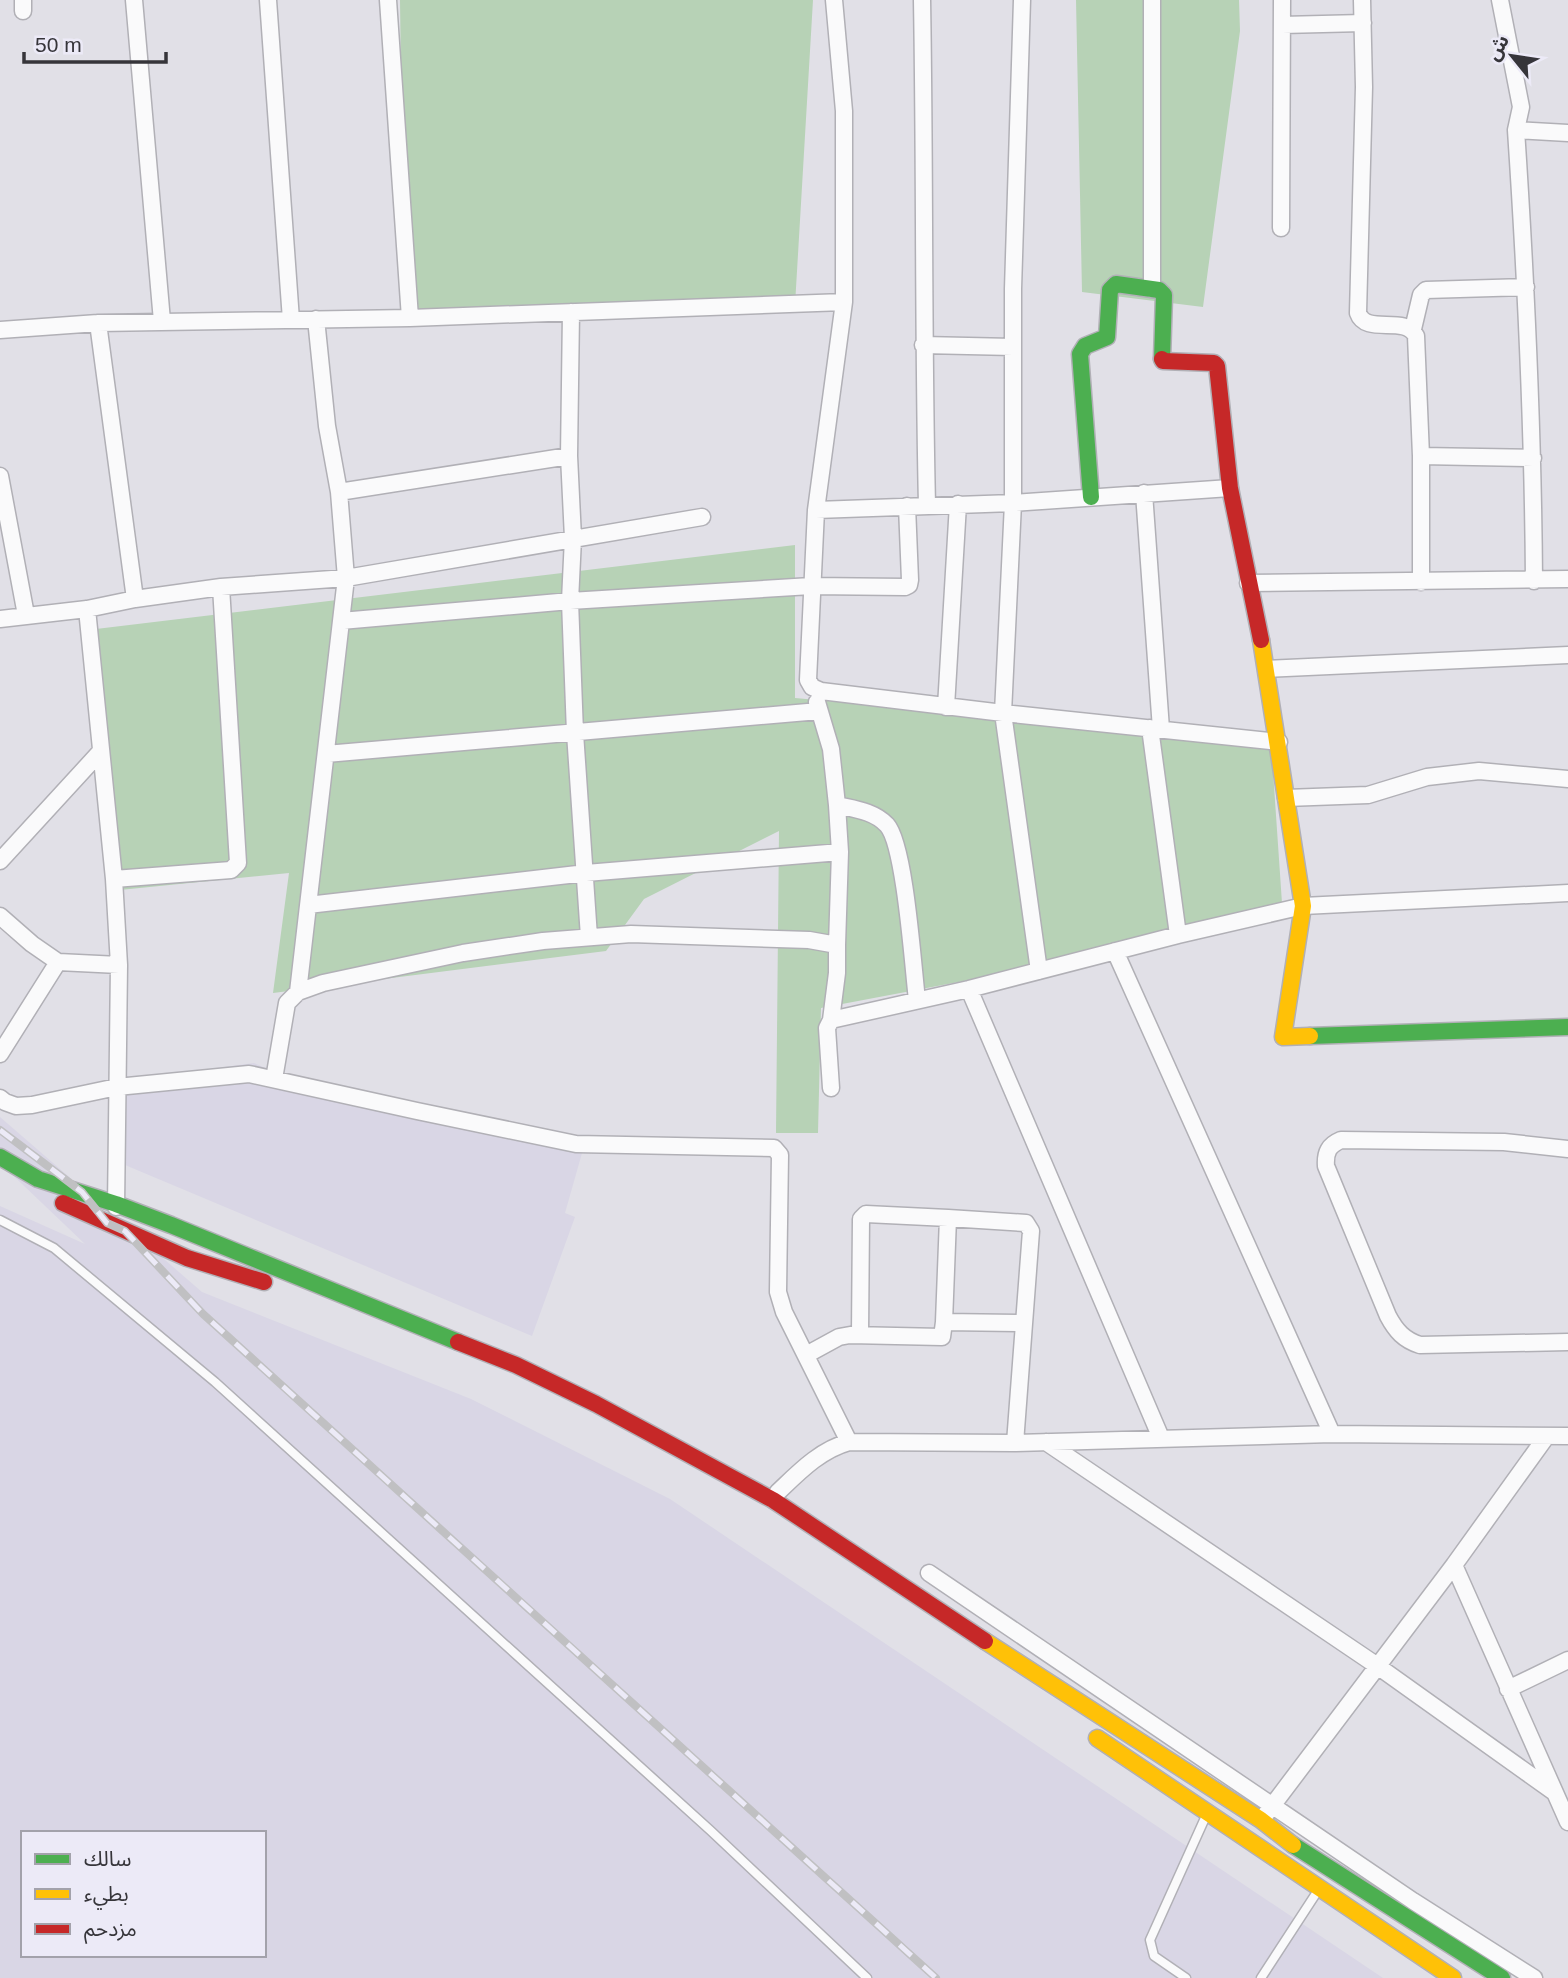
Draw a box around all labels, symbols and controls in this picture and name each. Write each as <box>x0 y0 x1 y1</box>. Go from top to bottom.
scale bar <box>24 21 166 65</box>
north arrow <box>1477 21 1547 91</box>
text: ش <box>1482 31 1513 64</box>
text: 50 m <box>35 33 82 56</box>
legend <box>21 1831 266 1957</box>
text: سالك <box>84 1847 131 1870</box>
text: بطيء <box>84 1882 129 1910</box>
text: مزدحم <box>84 1917 137 1944</box>

